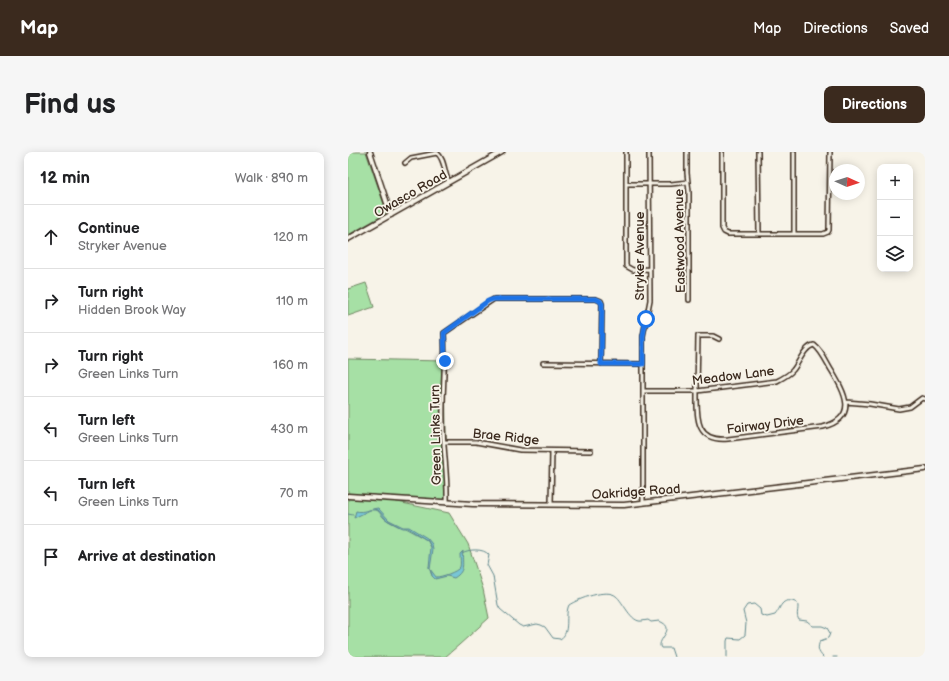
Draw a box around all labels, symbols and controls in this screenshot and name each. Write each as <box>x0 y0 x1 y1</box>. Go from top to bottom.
text: Map <box>20 17 58 40</box>
text: Map <box>753 20 781 37</box>
text: Directions <box>803 20 868 37</box>
text: Saved <box>890 20 929 37</box>
button: Directions <box>824 86 925 123</box>
text: Find us <box>24 88 116 121</box>
north arrow <box>829 164 865 200</box>
map controls <box>877 164 913 272</box>
button: + <box>877 164 913 200</box>
street label: Owasco Road <box>371 167 450 221</box>
text: 12 min <box>40 168 90 188</box>
text: Walk · 890 m <box>235 170 308 186</box>
street label: Eastwood Avenue <box>671 188 689 293</box>
button: − <box>877 200 913 236</box>
street label: Stryker Avenue <box>632 211 648 300</box>
text: Continue <box>78 219 140 238</box>
icon: ahead <box>40 226 62 248</box>
text: 120 m <box>273 229 308 245</box>
button: layers <box>877 236 913 272</box>
text: Stryker Avenue <box>78 238 167 254</box>
text: Turn right <box>78 283 143 302</box>
icon: right <box>40 290 62 312</box>
text: 110 m <box>276 293 308 309</box>
text: Hidden Brook Way <box>78 302 186 318</box>
route start <box>637 310 655 328</box>
text: Turn right <box>78 347 143 366</box>
route end <box>436 352 454 370</box>
icon: right <box>40 354 62 376</box>
text: 160 m <box>273 357 308 373</box>
street label: Meadow Lane <box>691 363 775 389</box>
text: Green Links Turn <box>78 366 178 382</box>
street label: Green Links Turn <box>427 385 445 485</box>
text: Turn left <box>78 411 135 430</box>
street label: Fairway Drive <box>726 412 805 438</box>
icon: left <box>40 418 62 440</box>
text: 430 m <box>270 421 308 437</box>
street label: Brae Ridge <box>472 426 540 448</box>
text: Green Links Turn <box>78 430 178 446</box>
text: Turn left <box>78 475 135 494</box>
street label: Oakridge Road <box>591 481 681 503</box>
icon: left <box>40 482 62 504</box>
text: 70 m <box>280 485 308 501</box>
text: Green Links Turn <box>78 494 178 510</box>
icon: arrive <box>40 546 62 568</box>
text: Arrive at destination <box>78 547 216 566</box>

